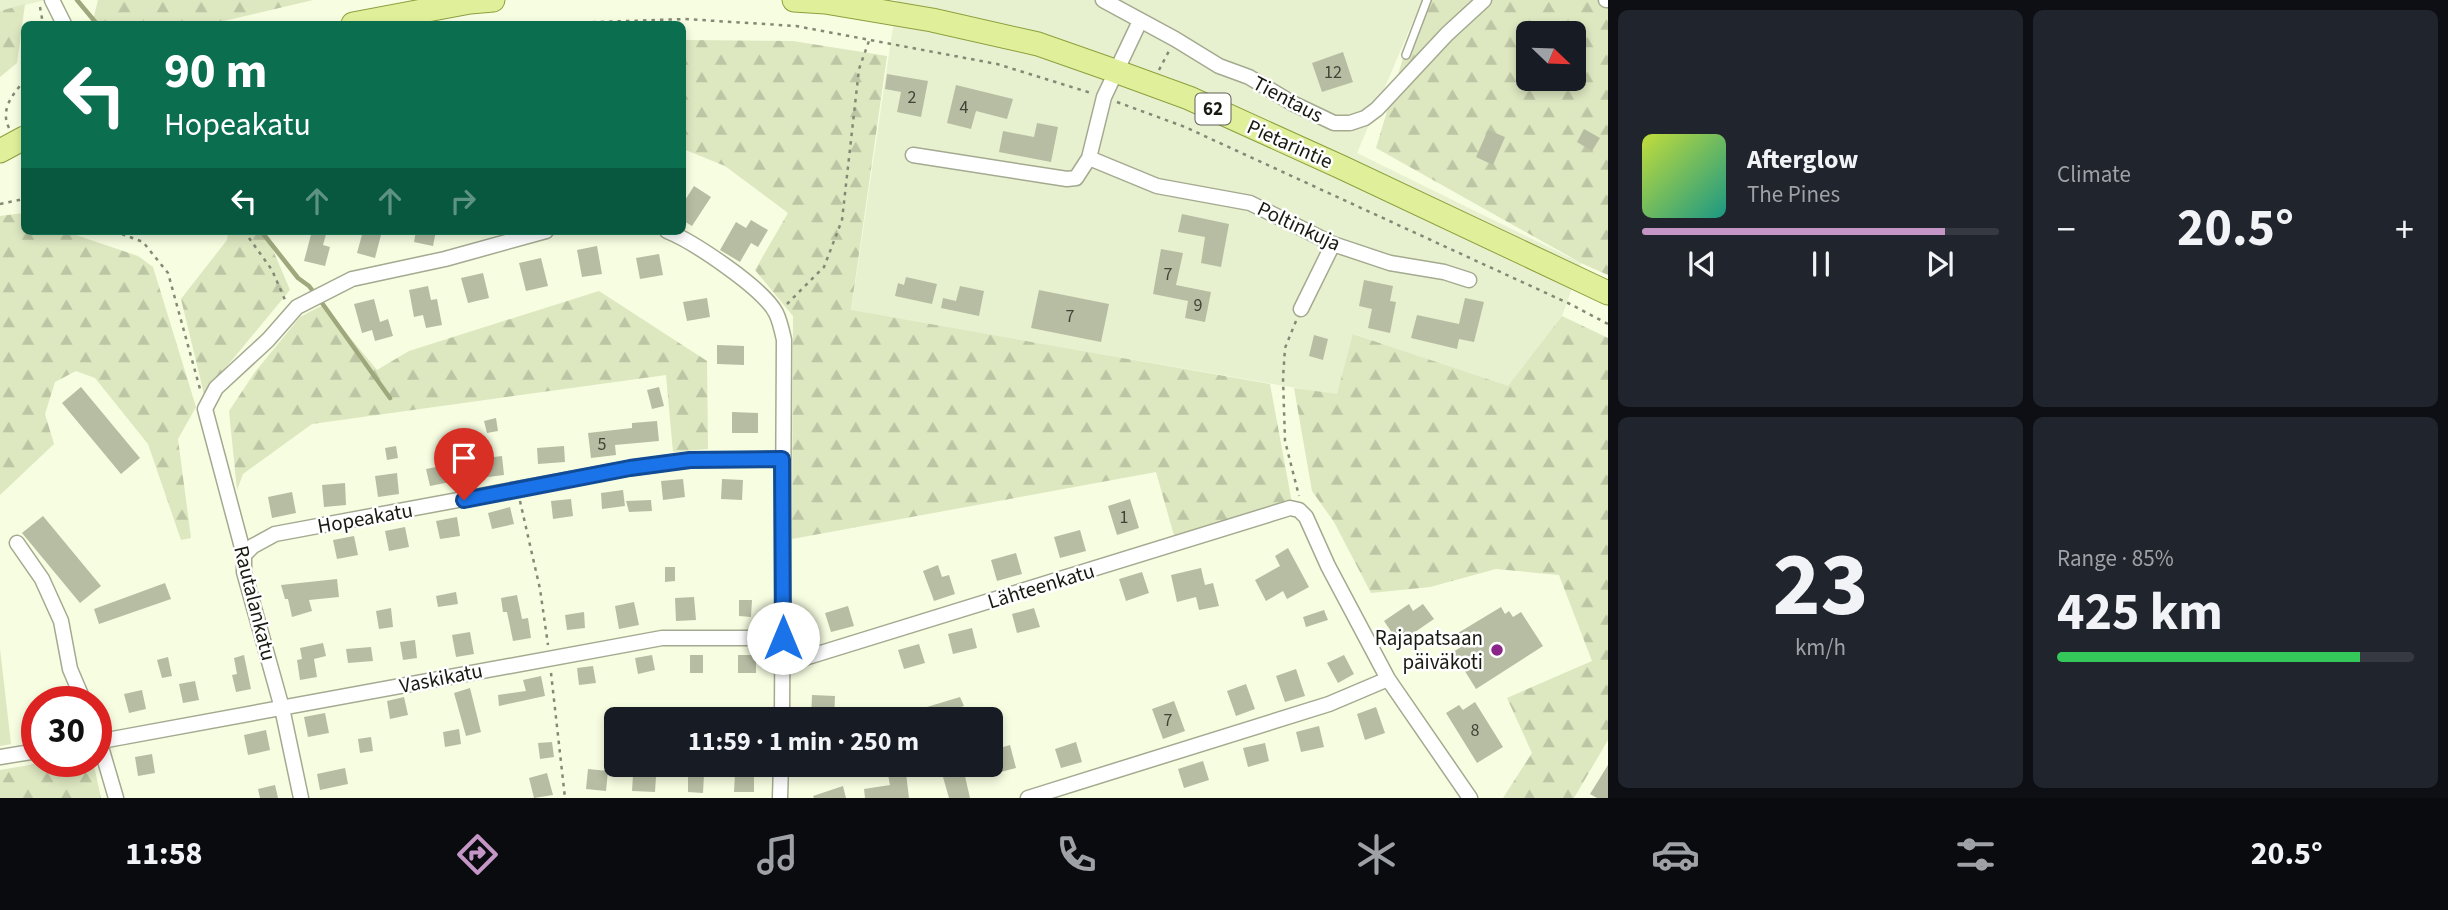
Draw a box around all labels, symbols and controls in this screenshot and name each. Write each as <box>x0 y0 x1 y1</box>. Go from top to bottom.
north arrow <box>1516 21 1586 91</box>
map controls <box>1516 21 1586 91</box>
text: 90 m <box>164 37 268 107</box>
icon: left <box>49 49 140 140</box>
house number: 12 <box>1324 60 1342 85</box>
street label: Tientaus <box>1247 68 1329 130</box>
house number: 2 <box>908 85 917 110</box>
road number: 62 <box>1196 94 1230 124</box>
house number: 4 <box>960 95 969 120</box>
text: Hopeakatu <box>164 102 311 148</box>
street label: Pietarintie <box>1242 112 1338 176</box>
text: Afterglow <box>1747 141 1858 178</box>
text: Climate <box>2057 158 2131 191</box>
text: The Pines <box>1747 178 1840 211</box>
icon: left <box>225 182 263 220</box>
icon: ahead <box>298 182 336 220</box>
icon: ahead <box>371 182 409 220</box>
icon: right <box>444 182 482 220</box>
text: 20.5° <box>2177 192 2294 266</box>
street label: Poltinkuja <box>1252 194 1346 258</box>
text: − <box>2057 203 2076 257</box>
text: + <box>2395 203 2414 257</box>
icon: previous <box>1683 245 1721 283</box>
icon: pause <box>1802 245 1840 283</box>
icon: next <box>1921 245 1959 283</box>
house number: 7 <box>1164 262 1173 287</box>
house number: 9 <box>1194 293 1203 318</box>
house number: 7 <box>1066 304 1075 329</box>
pin <box>434 428 494 500</box>
house number: 5 <box>598 432 607 457</box>
icon: arrive <box>445 439 483 477</box>
street label: Hopeakatu <box>315 495 415 541</box>
house number: 1 <box>1120 505 1128 530</box>
text: 23 <box>1772 521 1869 650</box>
street label: Rautalankatu <box>226 542 284 664</box>
text: Range · 85% <box>2057 542 2174 575</box>
street label: Lähteenkatu <box>984 556 1098 616</box>
text: 425 km <box>2057 576 2223 650</box>
position arrow <box>746 601 820 675</box>
place label: Rajapatsaan päiväkoti <box>1375 623 1483 677</box>
text: km/h <box>1795 631 1846 664</box>
marker: Rajapatsaan päiväkoti <box>1489 642 1505 658</box>
street label: Vaskikatu <box>397 655 485 701</box>
speed limit sign: 30 <box>21 686 112 777</box>
house number: 7 <box>1164 708 1173 733</box>
house number: 8 <box>1471 718 1480 743</box>
text: 11:59 · 1 min · 250 m <box>688 723 919 760</box>
icon: directions <box>453 830 502 879</box>
icon: music <box>753 830 802 879</box>
icon: phone <box>1052 830 1101 879</box>
icon: climate <box>1352 830 1401 879</box>
icon: car <box>1651 830 1700 879</box>
icon: filters <box>1951 830 2000 879</box>
text: 11:58 <box>125 831 202 877</box>
text: 20.5° <box>2251 831 2323 877</box>

